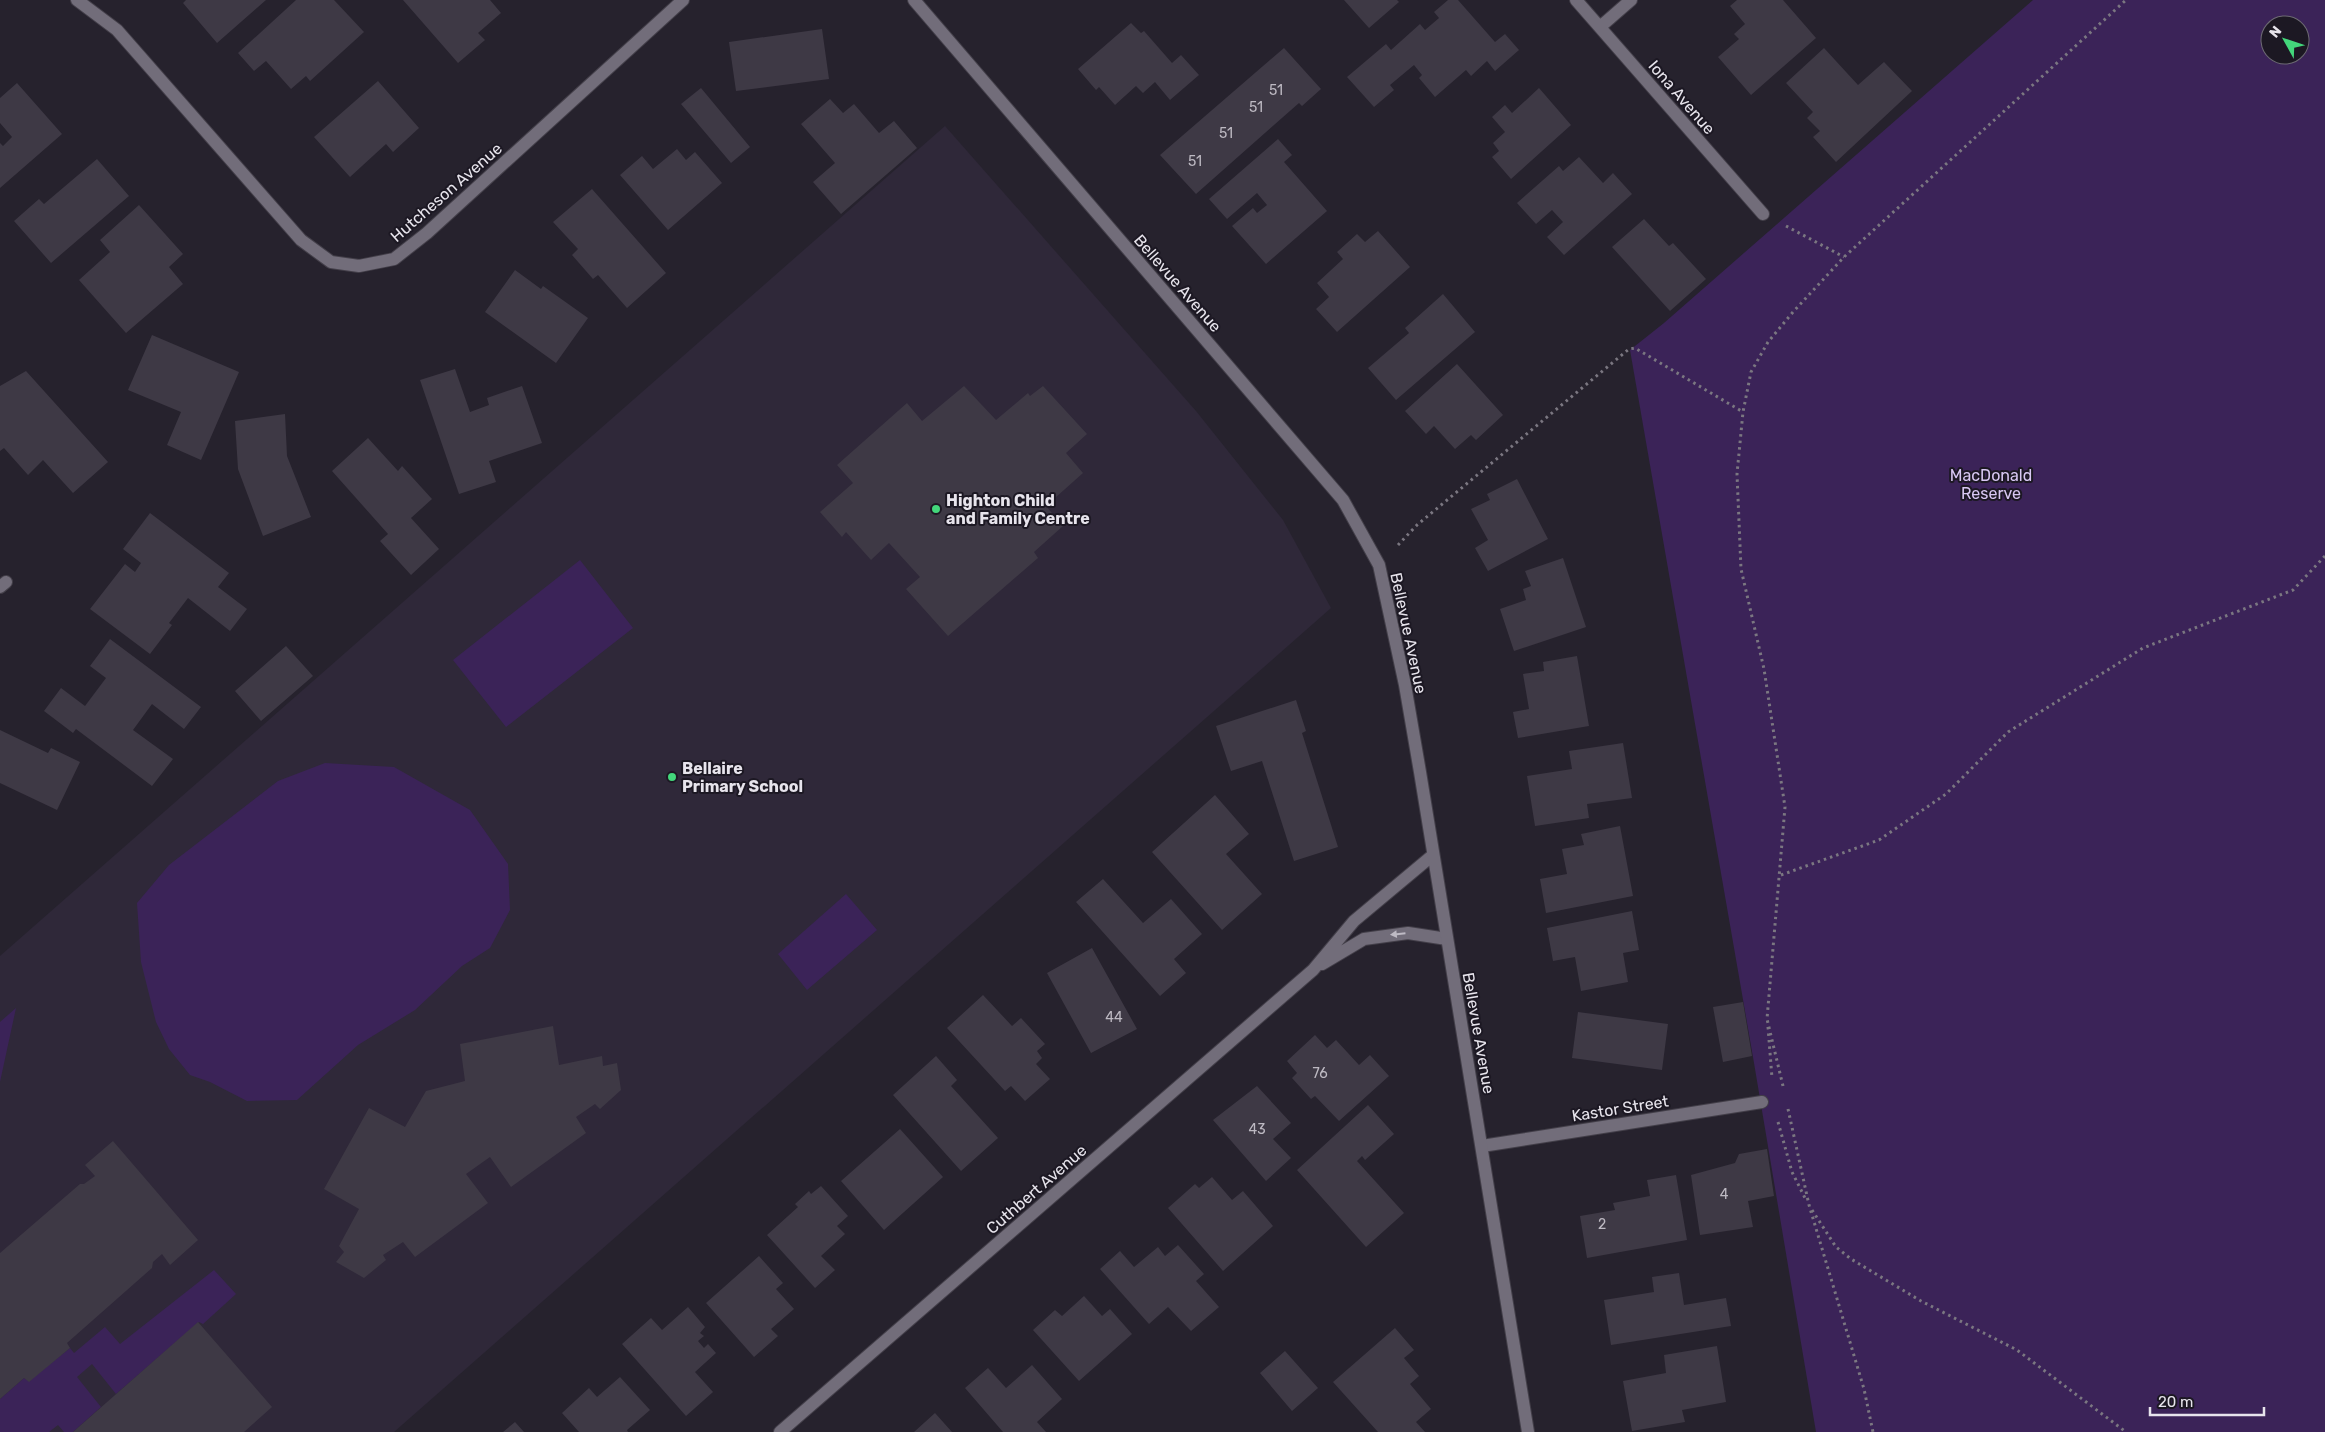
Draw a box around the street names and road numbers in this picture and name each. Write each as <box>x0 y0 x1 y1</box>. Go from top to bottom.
street label: Iona Avenue <box>1644 57 1719 138</box>
street label: Hutcheson Avenue <box>387 139 506 246</box>
street label: Bellevue Avenue <box>1130 231 1225 336</box>
street label: Bellevue Avenue <box>1386 571 1431 695</box>
street label: Bellevue Avenue <box>1458 971 1499 1095</box>
street label: Kastor Street <box>1570 1091 1670 1126</box>
street label: Cuthbert Avenue <box>982 1141 1090 1238</box>

